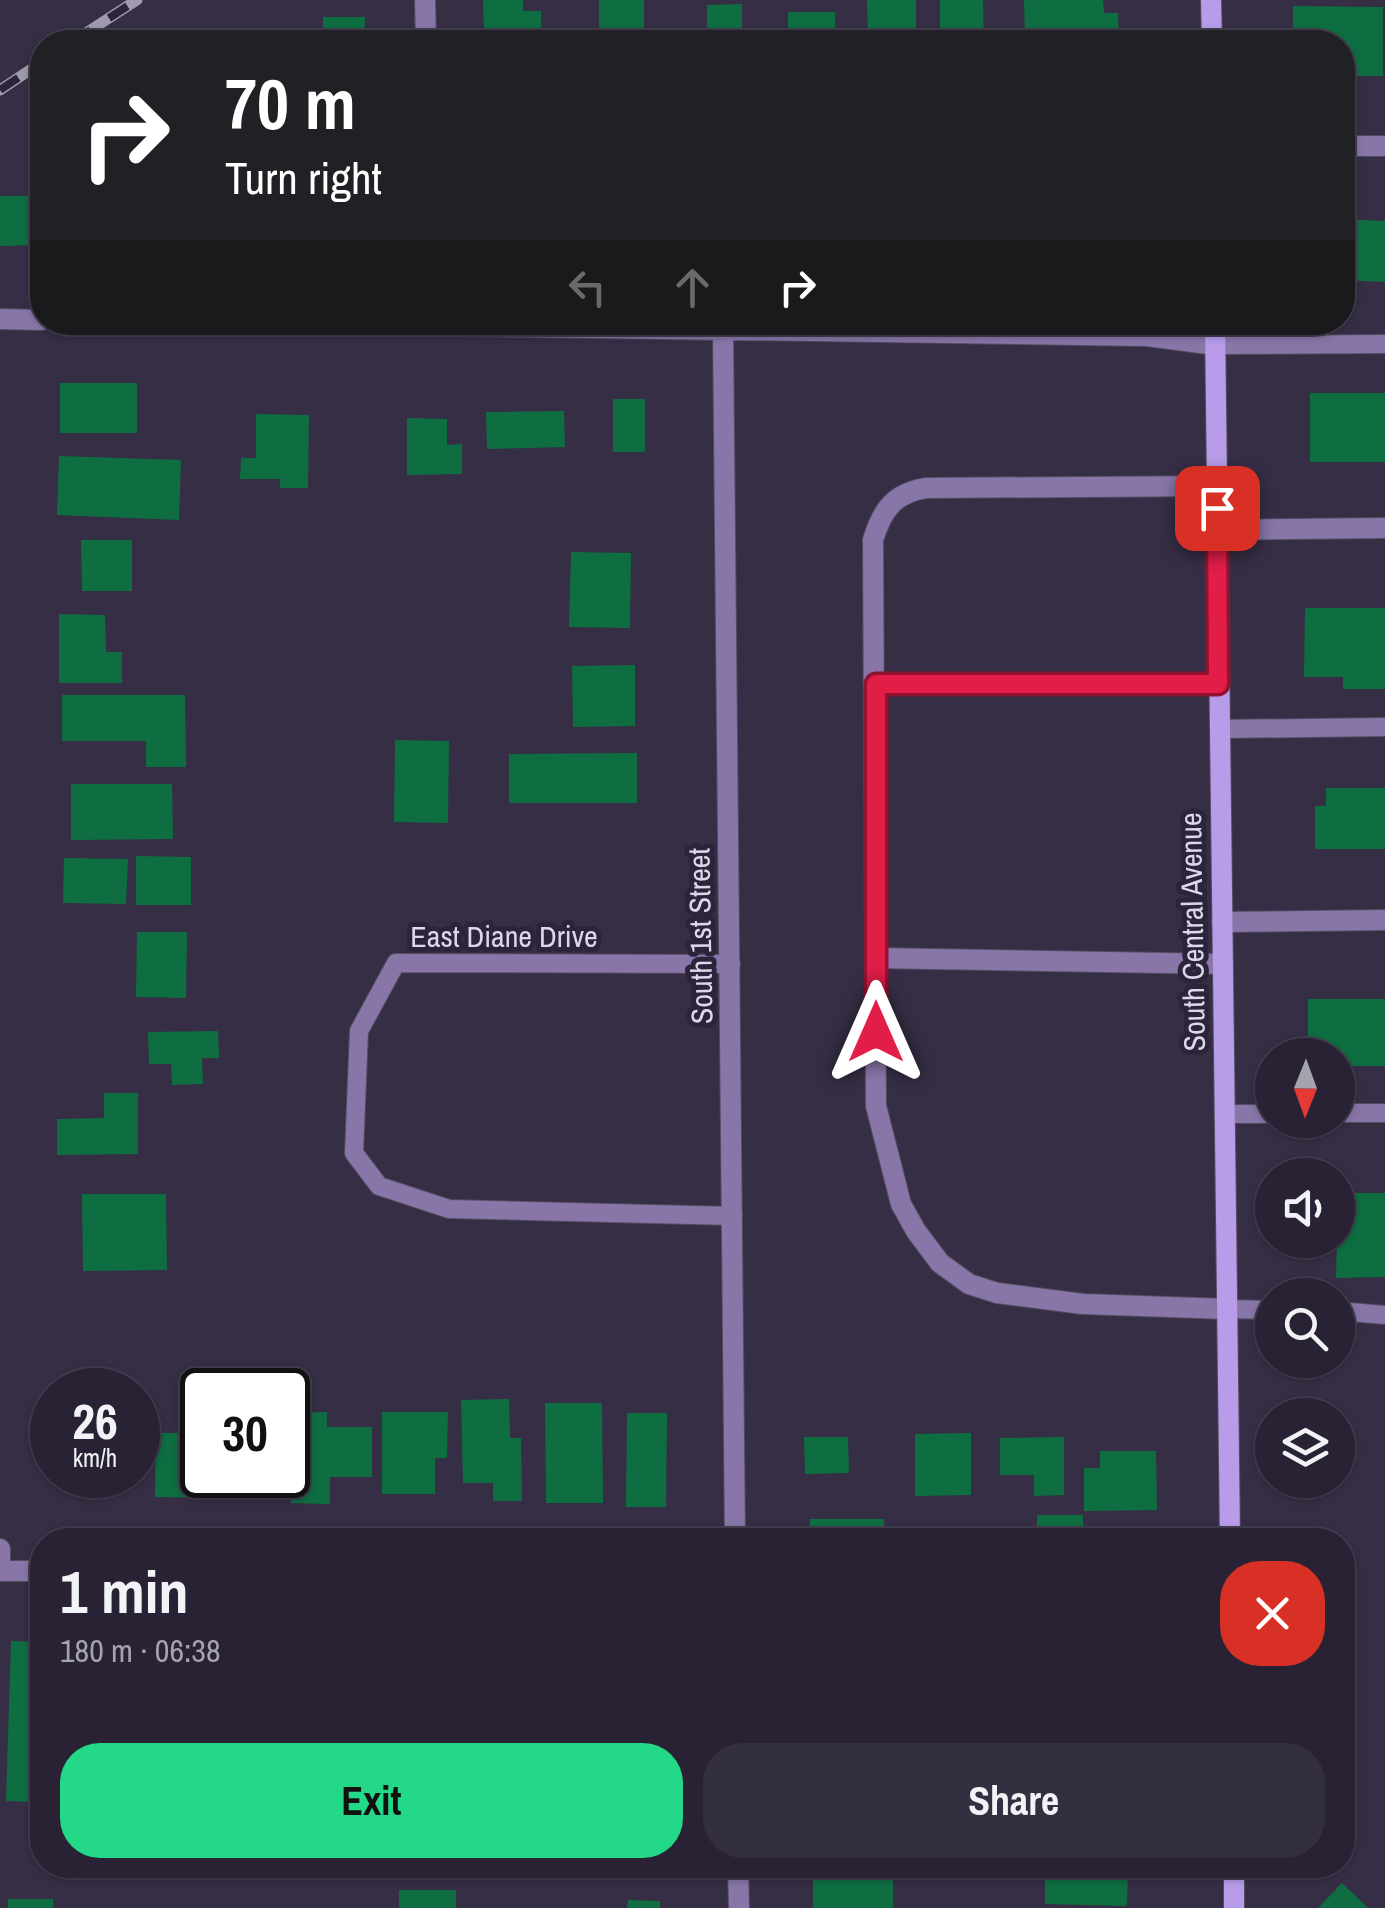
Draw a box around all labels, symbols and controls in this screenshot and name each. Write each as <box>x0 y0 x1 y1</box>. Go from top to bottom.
text: 70 m <box>225 57 356 151</box>
icon: right <box>60 70 190 200</box>
text: Turn right <box>225 147 382 208</box>
icon: left <box>560 260 615 315</box>
icon: ahead <box>665 260 720 315</box>
icon: right <box>770 260 825 315</box>
pin <box>1175 466 1260 551</box>
icon: arrive <box>1190 481 1245 536</box>
street label: South Central Avenue <box>1170 812 1214 1052</box>
street label: South 1st Street <box>678 847 722 1025</box>
street label: East Diane Drive <box>410 916 598 956</box>
position arrow <box>824 980 928 1084</box>
north arrow <box>1255 1038 1355 1138</box>
map controls <box>1255 1038 1355 1498</box>
button: sound <box>1255 1158 1355 1258</box>
button: search <box>1255 1278 1355 1378</box>
speed limit sign: 30 <box>180 1368 310 1498</box>
text: 26 <box>72 1387 118 1455</box>
button: layers <box>1255 1398 1355 1498</box>
text: km/h <box>73 1441 117 1475</box>
text: 1 min <box>60 1551 189 1632</box>
button: close <box>1220 1561 1325 1666</box>
text: 180 m · 06:38 <box>60 1629 220 1672</box>
button: Exit <box>60 1743 683 1858</box>
button: Share <box>703 1743 1325 1858</box>

